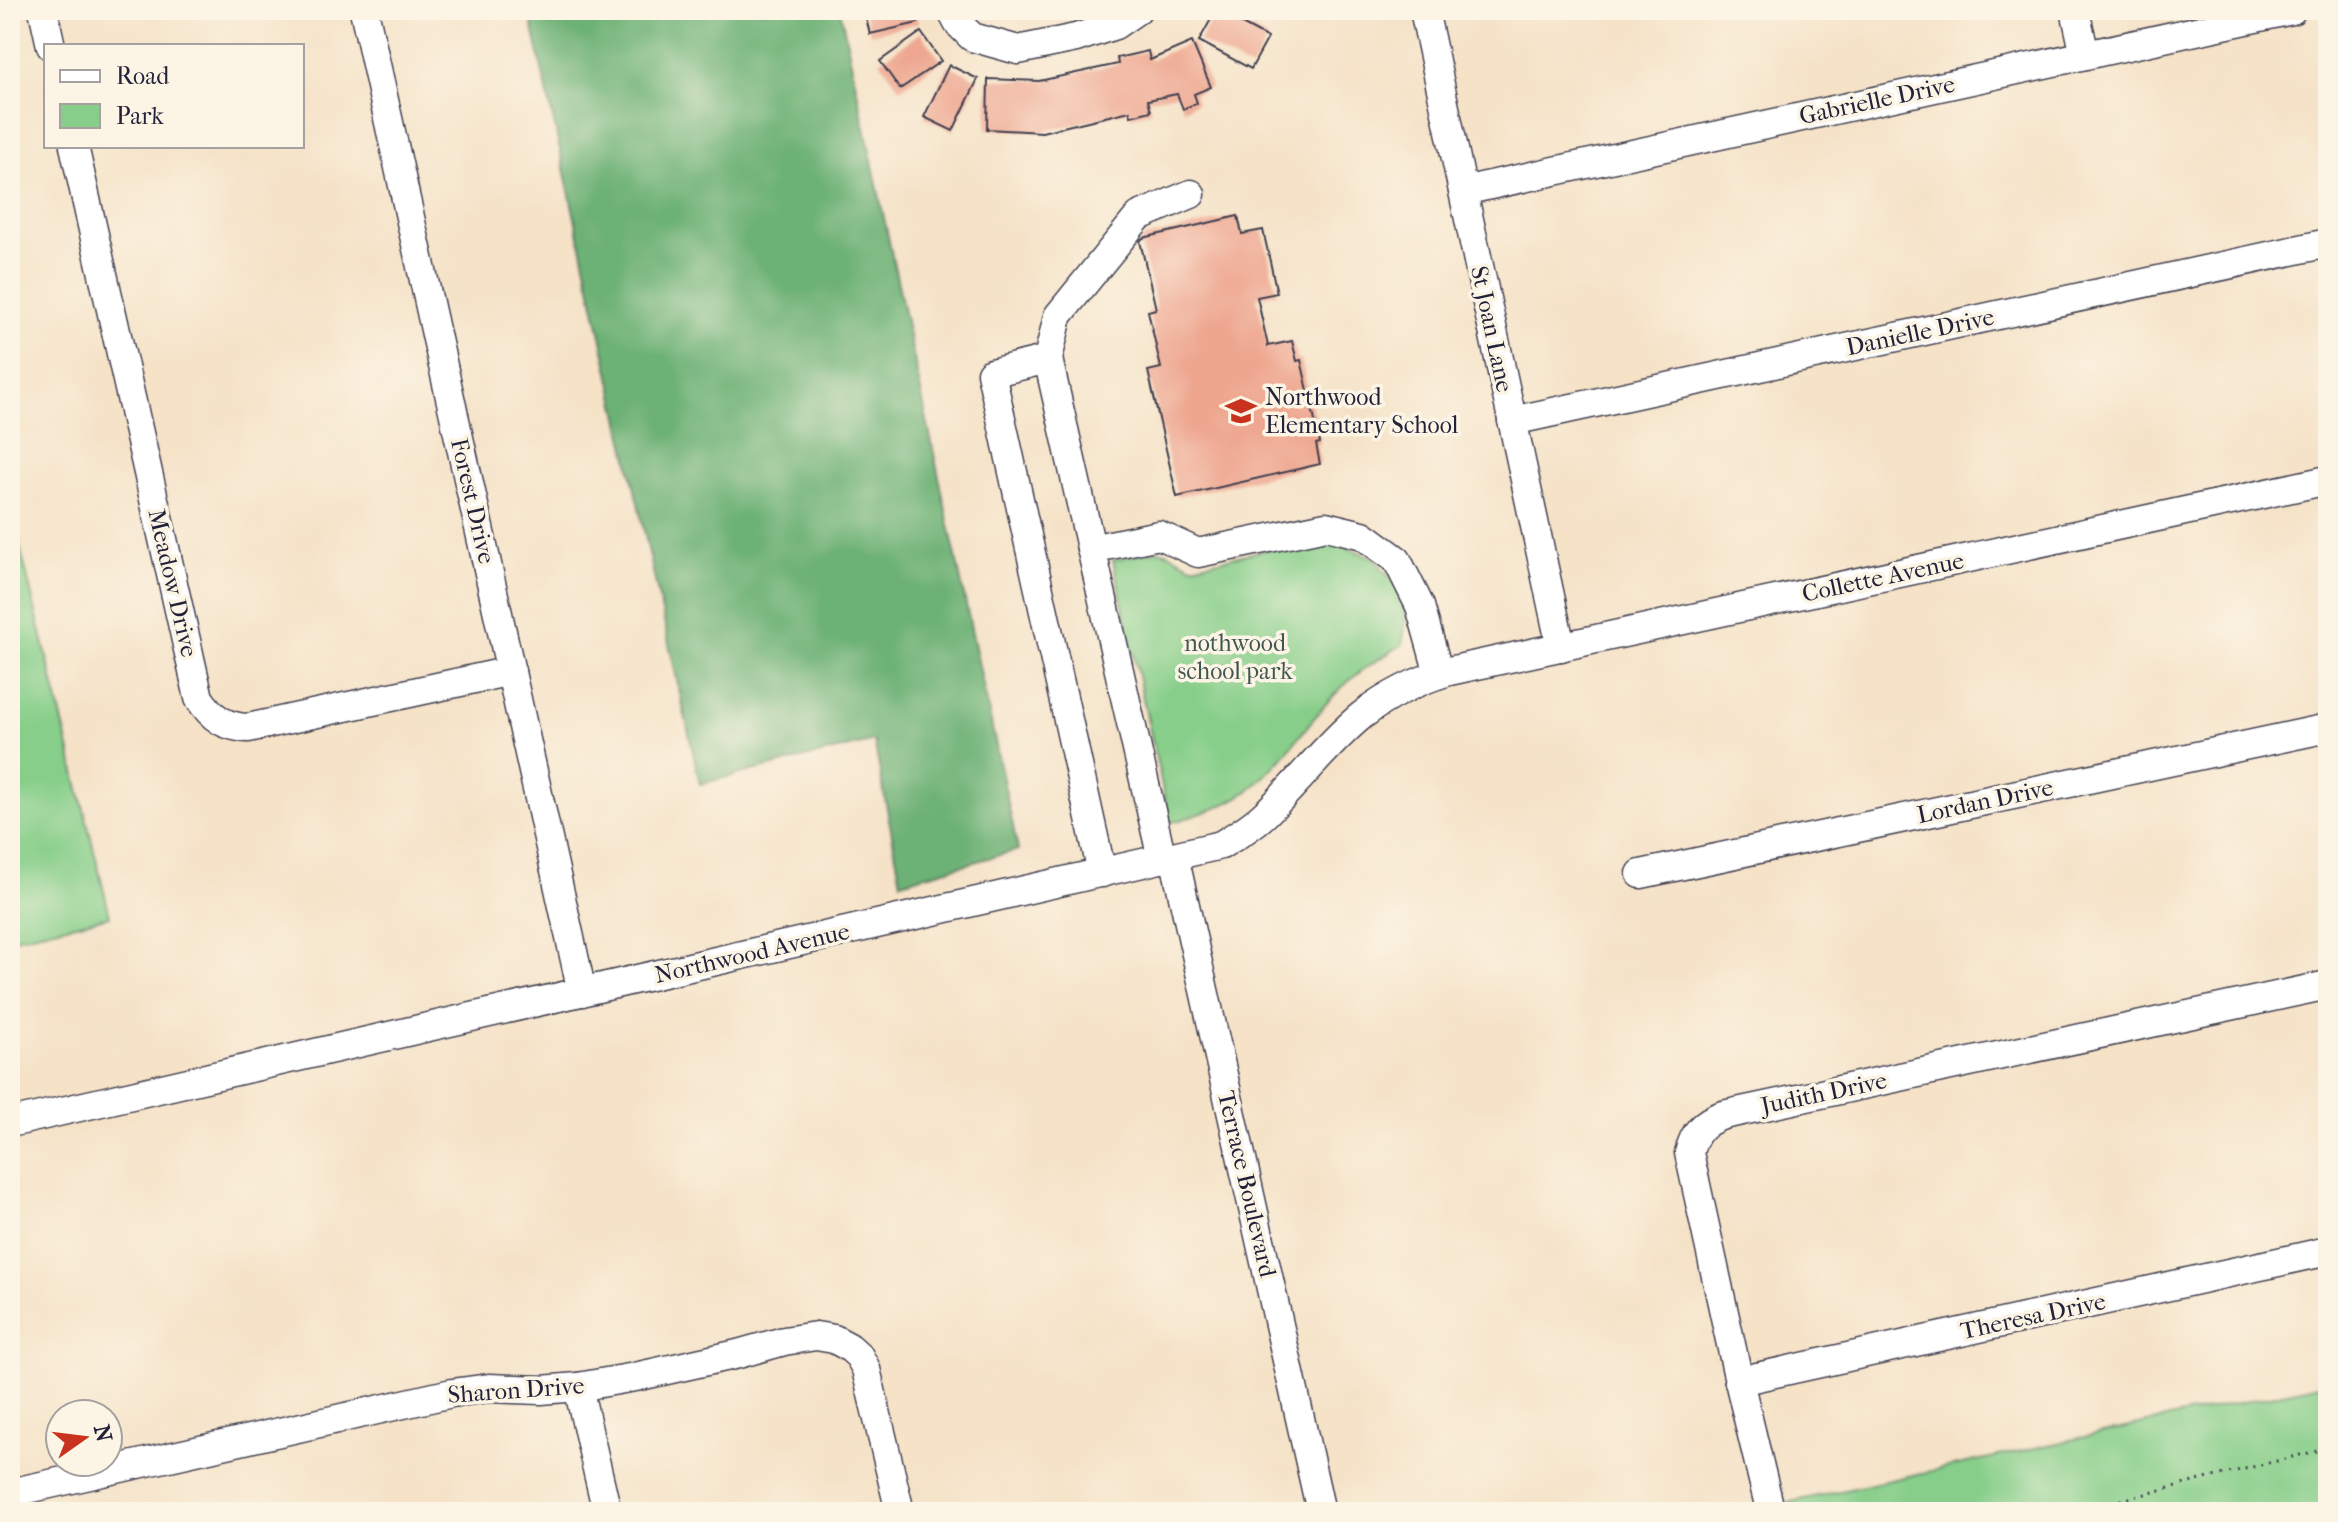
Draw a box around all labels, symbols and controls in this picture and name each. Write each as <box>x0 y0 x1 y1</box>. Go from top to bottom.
legend <box>44 44 304 148</box>
text: Road <box>116 62 170 90</box>
street label: Gabrielle Drive <box>1797 70 1957 130</box>
text: Park <box>116 102 164 130</box>
street label: St Joan Lane <box>1465 263 1519 395</box>
street label: Danielle Drive <box>1843 303 1997 361</box>
place label: Northwood Elementary School <box>1265 383 1459 439</box>
school or university icon: Northwood Elementary School <box>1224 394 1258 428</box>
street label: Forest Drive <box>445 436 501 567</box>
street label: Meadow Drive <box>142 506 204 660</box>
street label: Collette Avenue <box>1800 546 1967 608</box>
park label: nothwood school park <box>1177 629 1293 685</box>
street label: Lordan Drive <box>1914 773 2056 829</box>
street label: Northwood Avenue <box>652 917 852 989</box>
street label: Judith Drive <box>1757 1066 1890 1120</box>
street label: Terrace Boulevard <box>1212 1088 1282 1281</box>
street label: Theresa Drive <box>1958 1287 2108 1345</box>
street label: Sharon Drive <box>447 1371 585 1409</box>
north arrow <box>44 1398 124 1478</box>
text: N <box>88 1422 117 1445</box>

